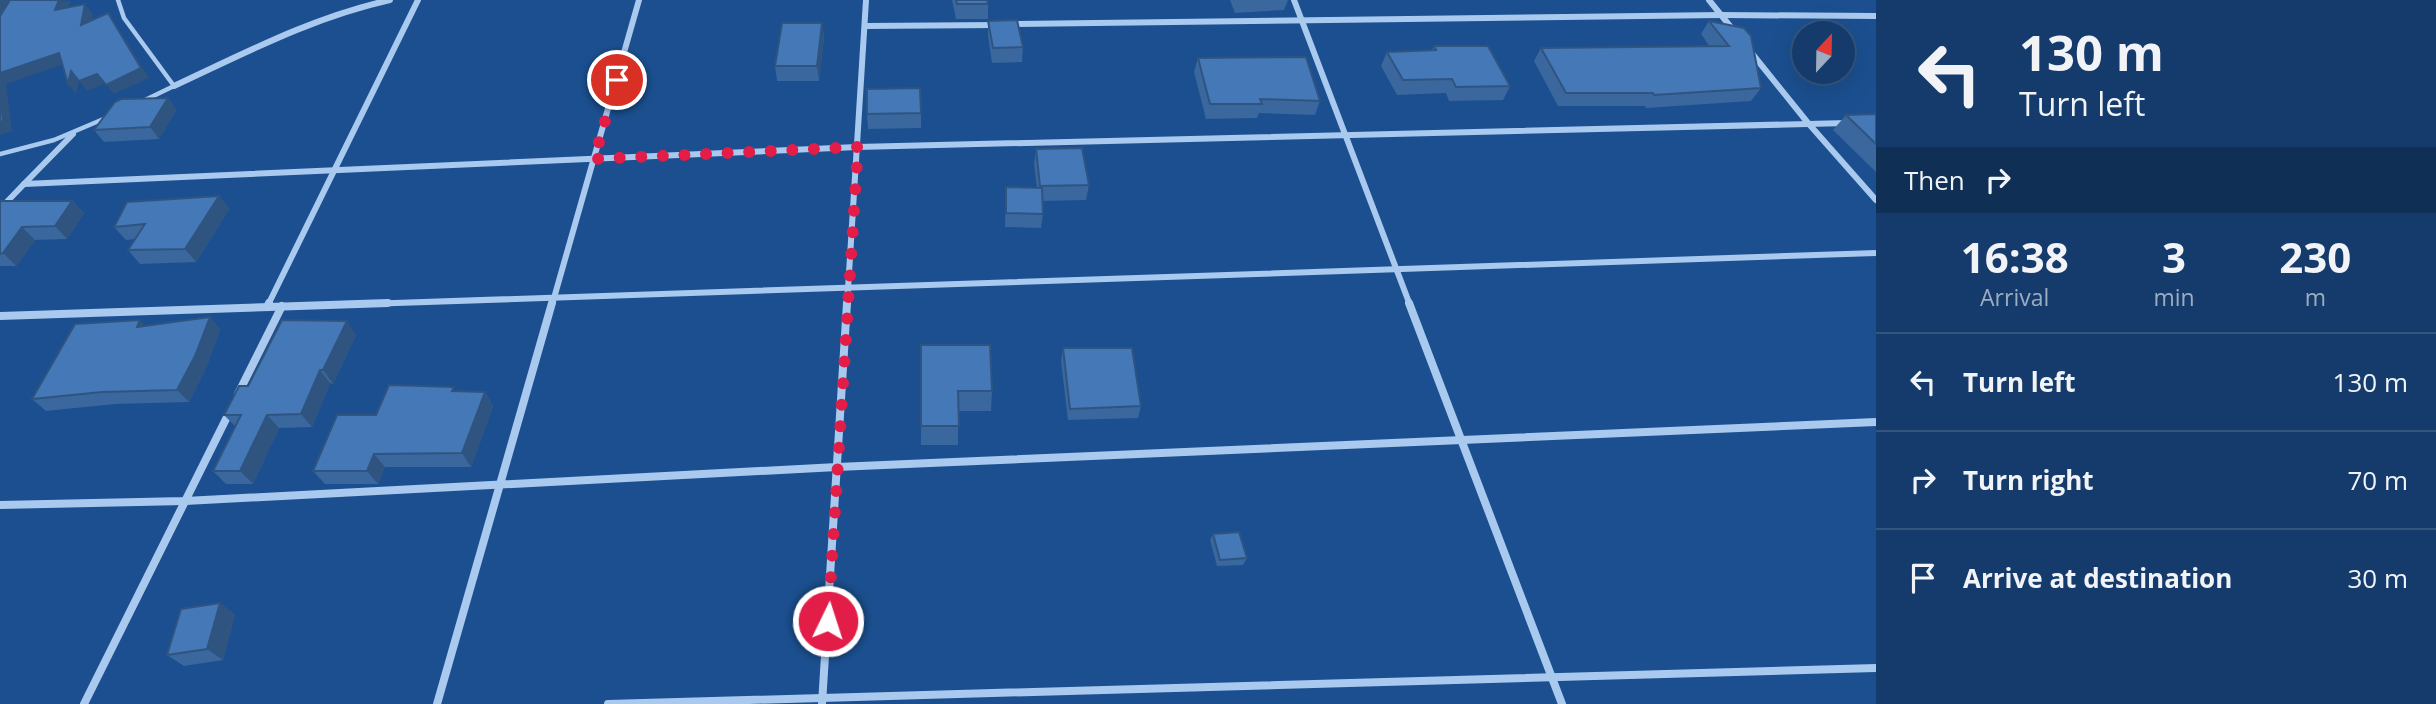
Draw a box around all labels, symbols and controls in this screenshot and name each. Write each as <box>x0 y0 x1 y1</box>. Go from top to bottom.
text: 130 m <box>2019 19 2164 85</box>
north arrow <box>1792 21 1855 84</box>
map controls <box>1792 21 1855 84</box>
icon: left <box>1904 28 1995 119</box>
pin <box>587 50 647 110</box>
icon: arrive <box>598 61 636 99</box>
text: Turn left <box>2019 82 2145 125</box>
icon: right <box>1979 161 2017 199</box>
text: Then <box>1904 162 1965 198</box>
text: 16:38 <box>1961 228 2069 285</box>
text: 3 <box>2162 228 2186 285</box>
text: 230 <box>2279 228 2351 285</box>
text: Arrival <box>1980 281 2049 313</box>
text: min <box>2153 281 2195 313</box>
text: m <box>2305 281 2326 313</box>
icon: left <box>1904 363 1942 401</box>
text: Turn left <box>1963 364 2075 400</box>
text: 130 m <box>2333 364 2408 400</box>
icon: right <box>1904 461 1942 499</box>
text: Turn right <box>1963 462 2094 498</box>
text: 70 m <box>2347 462 2408 498</box>
icon: arrive <box>1904 559 1942 597</box>
text: Arrive at destination <box>1963 560 2232 596</box>
text: 30 m <box>2347 560 2408 596</box>
position arrow <box>791 584 865 658</box>

